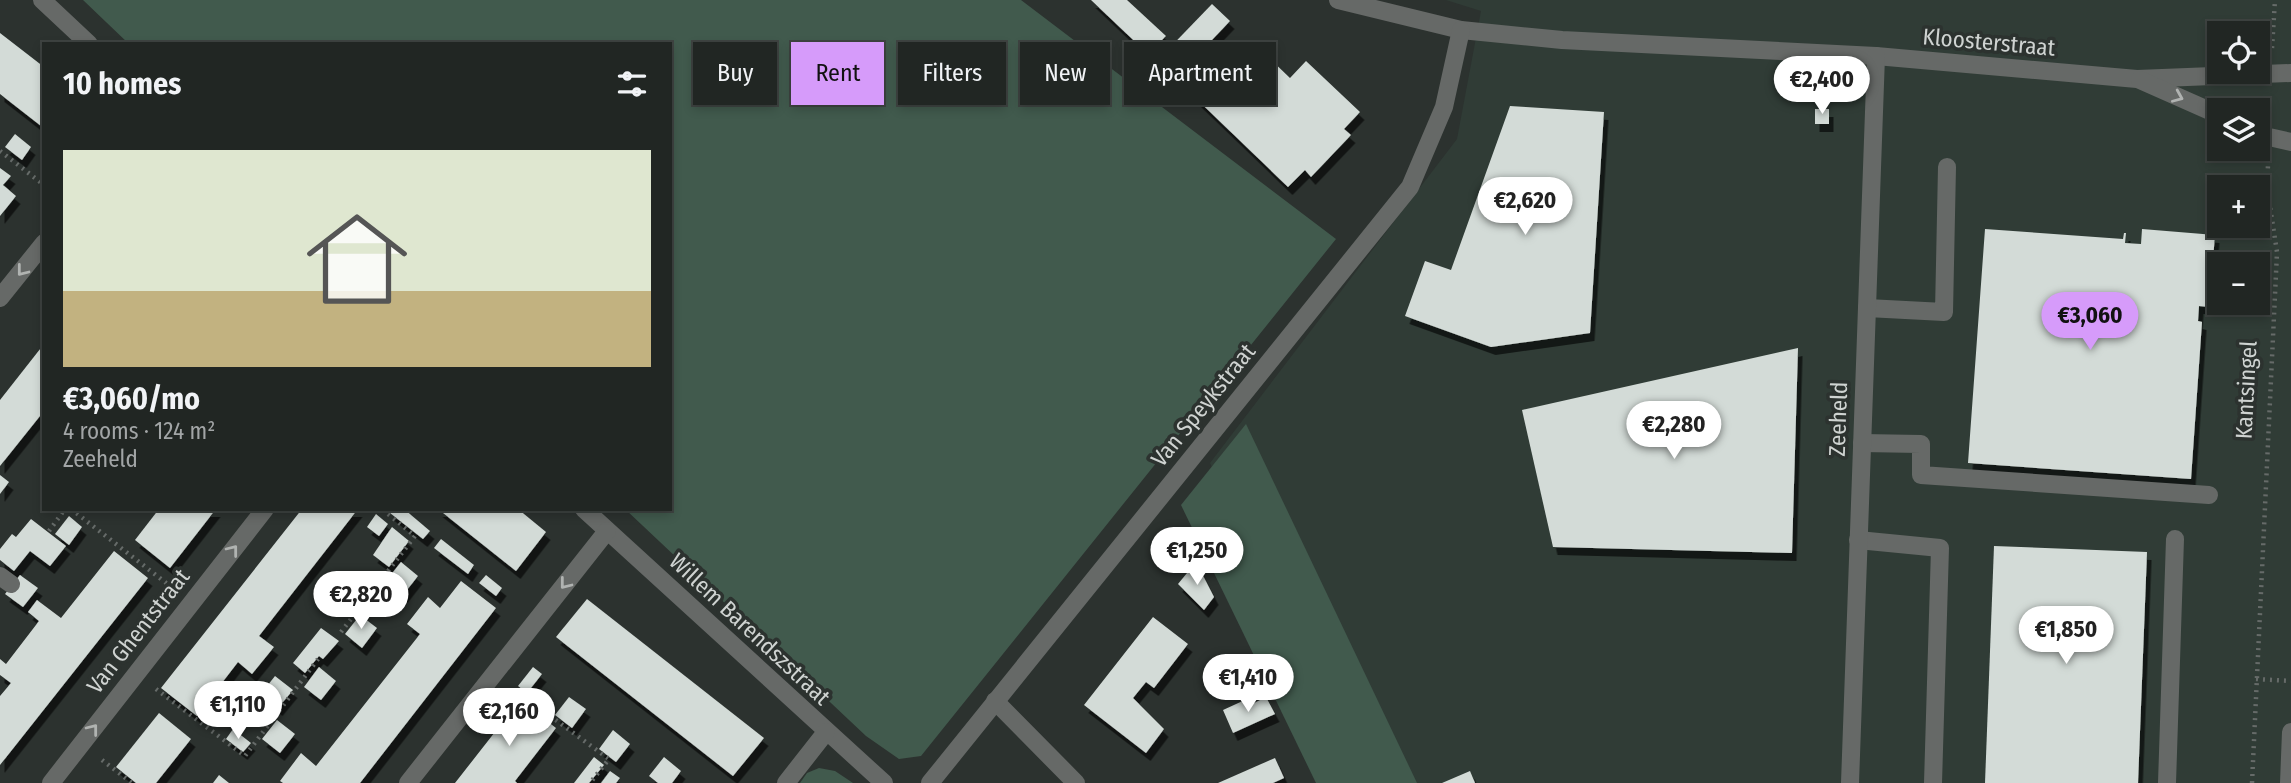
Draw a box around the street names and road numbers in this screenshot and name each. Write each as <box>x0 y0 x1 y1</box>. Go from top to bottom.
street label: Kloosterstraat <box>1922 22 2057 62</box>
street label: Van Speykstraat <box>1145 338 1261 472</box>
street label: Kantsingel <box>2229 340 2263 440</box>
street label: Zeeheld <box>1823 381 1853 457</box>
street label: Willem Barendszstraat <box>664 547 837 711</box>
street label: Van Ghentstraat <box>81 563 196 699</box>

